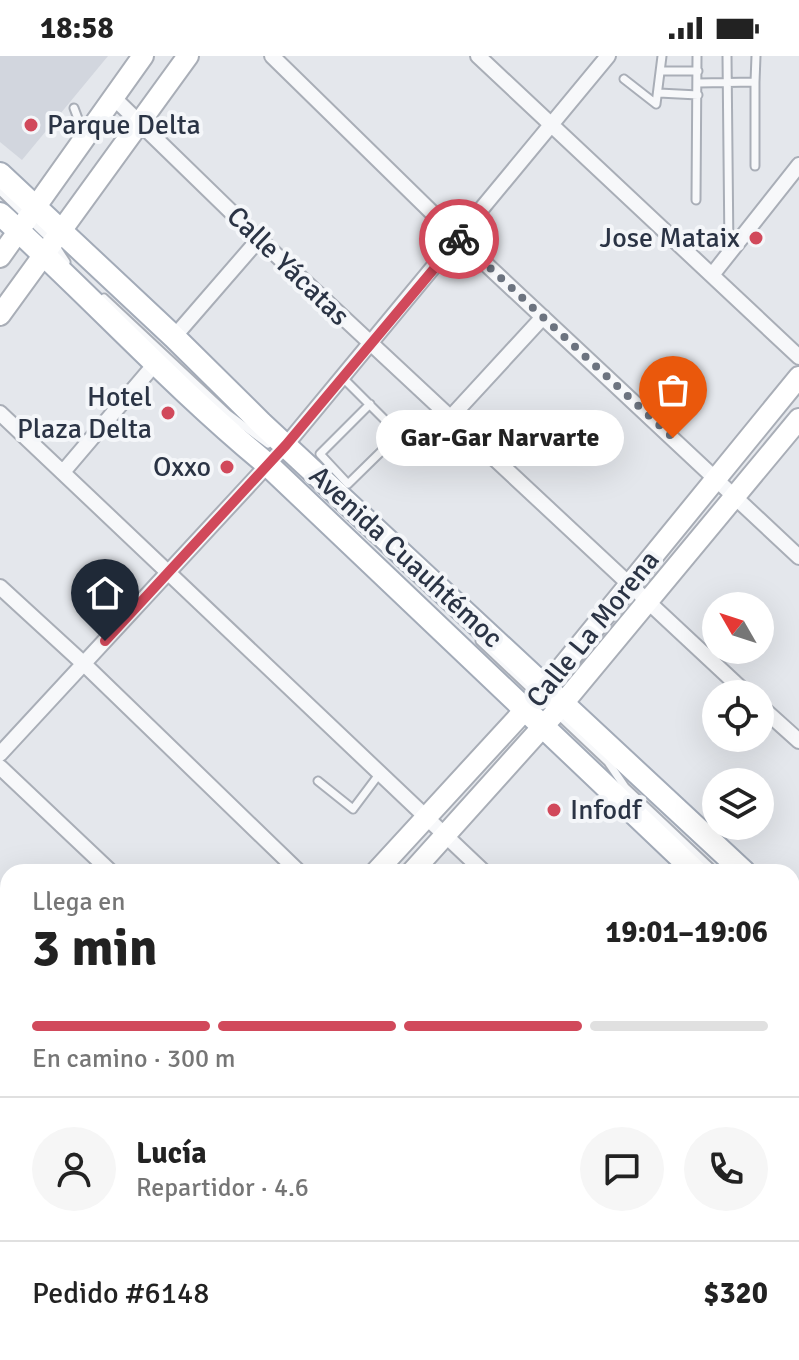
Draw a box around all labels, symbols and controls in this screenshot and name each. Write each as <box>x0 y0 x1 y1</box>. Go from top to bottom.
text: 18:58 <box>40 10 114 47</box>
place label: Parque Delta <box>47 108 201 142</box>
marker: Parque Delta <box>22 116 40 134</box>
street label: Calle Yácatas <box>220 199 356 333</box>
courier <box>419 199 499 279</box>
icon: bike <box>437 217 481 261</box>
place label: Jose Mataix <box>600 221 740 255</box>
marker: Jose Mataix <box>747 229 765 247</box>
pin <box>639 356 707 438</box>
icon: bag <box>651 368 695 412</box>
place label: Hotel Plaza Delta <box>17 380 152 446</box>
marker: Hotel Plaza Delta <box>159 404 177 422</box>
callout: Gar-Gar Narvarte <box>377 410 625 466</box>
text: Gar-Gar Narvarte <box>400 422 600 454</box>
place label: Oxxo <box>153 450 211 484</box>
marker: Oxxo <box>218 458 236 476</box>
street label: Avenida Cuauhtémoc <box>302 459 510 655</box>
street label: Calle La Morena <box>519 544 667 714</box>
pin <box>71 559 139 641</box>
icon: home <box>83 571 127 615</box>
north arrow <box>702 592 774 664</box>
map controls <box>702 592 774 840</box>
button: locate <box>702 680 774 752</box>
button: layers <box>702 768 774 840</box>
place label: Infodf <box>570 793 643 827</box>
marker: Infodf <box>545 801 563 819</box>
text: Llega en <box>32 886 126 918</box>
text: 19:01–19:06 <box>605 914 768 951</box>
text: 3 min <box>32 916 158 980</box>
text: En camino · 300 m <box>32 1043 235 1075</box>
button: person <box>32 1127 116 1211</box>
button: chat <box>580 1127 664 1211</box>
button: phone <box>684 1127 768 1211</box>
text: Lucía <box>136 1135 207 1172</box>
text: Repartidor · 4.6 <box>136 1172 309 1204</box>
text: Pedido #6148 <box>32 1275 209 1312</box>
text: $320 <box>703 1275 768 1312</box>

